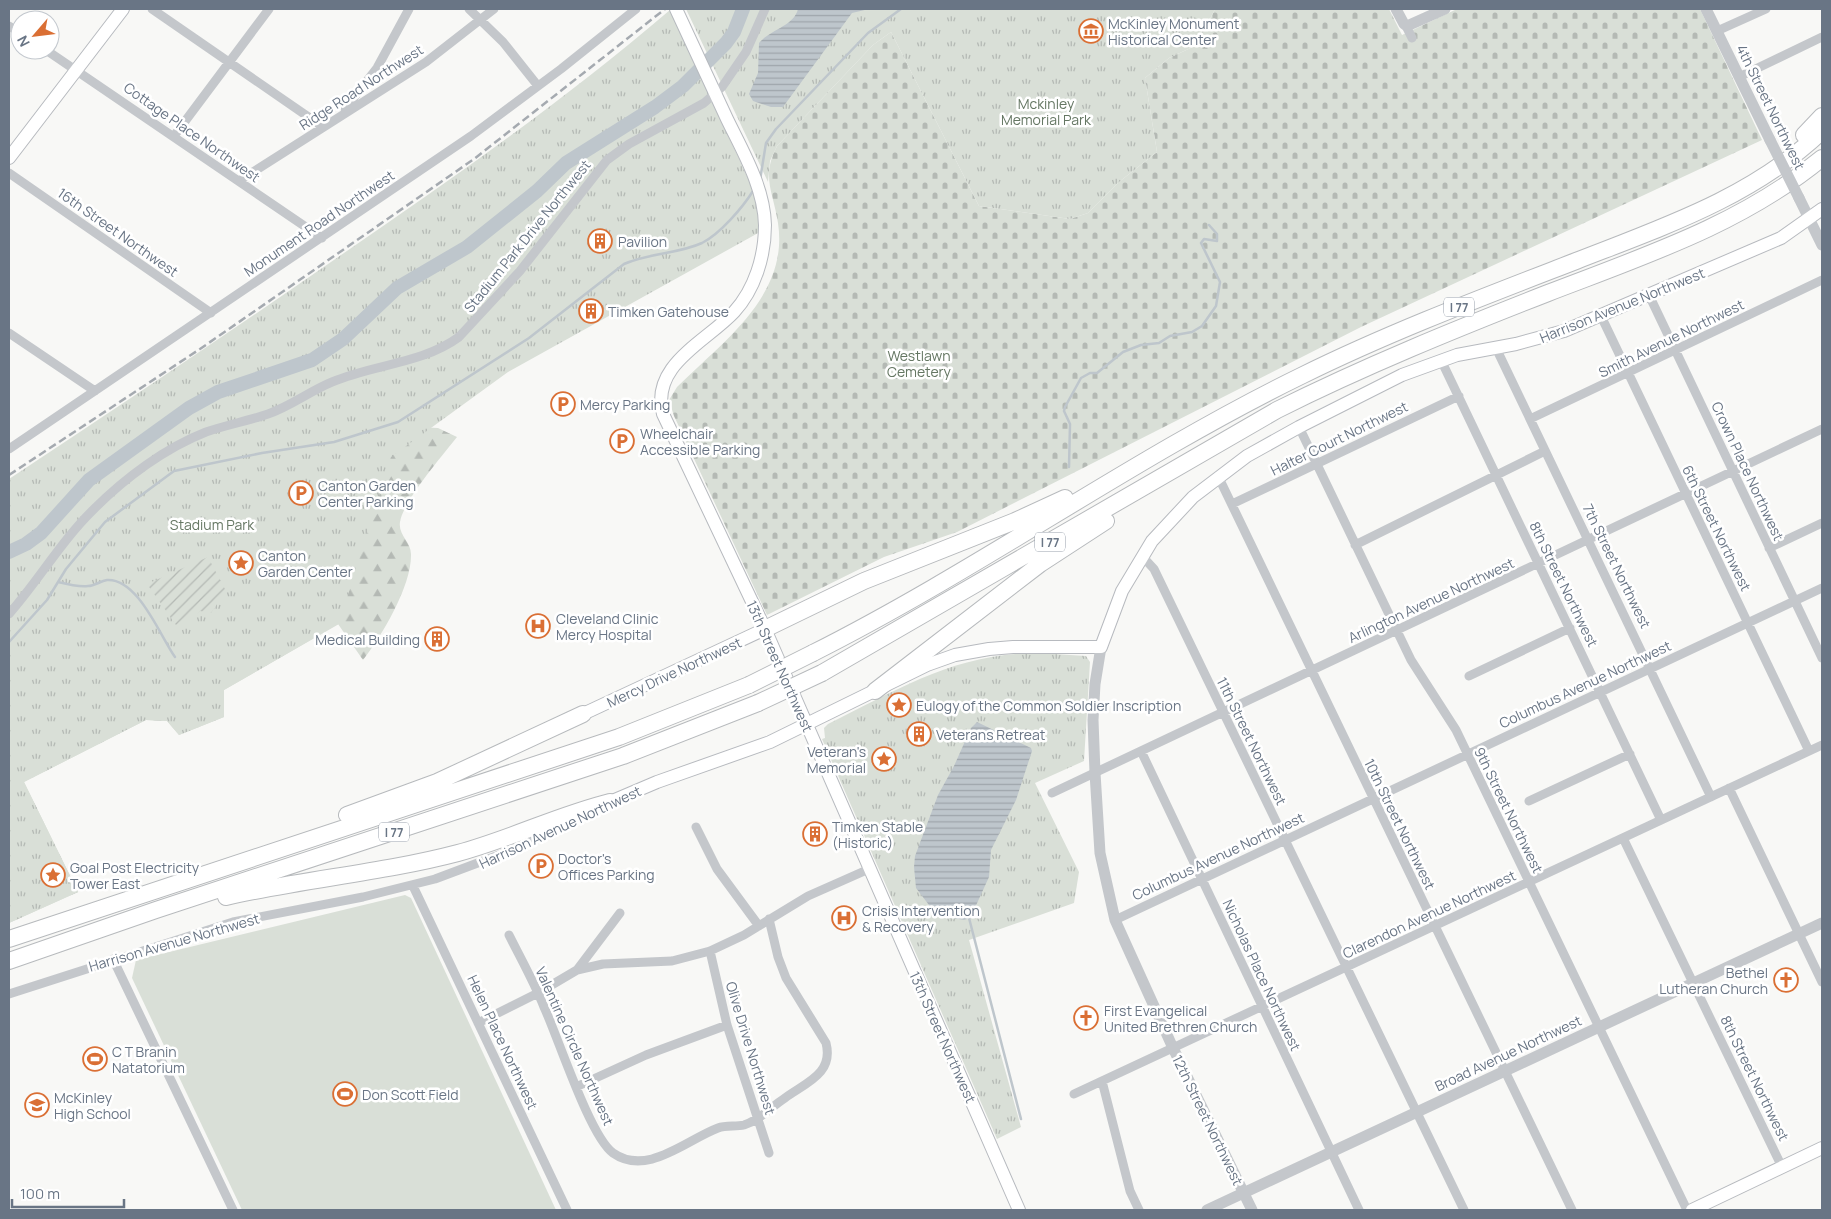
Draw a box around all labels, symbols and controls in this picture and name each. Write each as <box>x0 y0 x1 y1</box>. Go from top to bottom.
north arrow <box>10 10 60 60</box>
place label: McKinley Monument Historical Center <box>1108 14 1240 49</box>
museum icon: McKinley Monument Historical Center <box>1078 18 1104 44</box>
text: N <box>12 32 34 50</box>
street label: Ridge Road Northwest <box>295 40 427 134</box>
street label: 4th Street Northwest <box>1732 41 1810 173</box>
street label: Cottage Place Northwest <box>120 78 264 187</box>
park label: Mckinley Memorial Park <box>1001 94 1092 129</box>
street label: Stadium Park Drive Northwest <box>459 155 595 316</box>
street label: Monument Road Northwest <box>240 165 398 281</box>
street label: 16th Street Northwest <box>54 183 182 281</box>
building icon: Pavilion <box>587 228 613 254</box>
place label: Pavilion <box>618 232 667 251</box>
street label: Harrison Avenue Northwest <box>1537 263 1708 347</box>
street label: Smith Avenue Northwest <box>1595 294 1747 382</box>
building icon: Timken Gatehouse <box>578 298 604 324</box>
road number: I 77 <box>1444 298 1474 316</box>
place label: Timken Gatehouse <box>608 302 729 321</box>
park label: Westlawn Cemetery <box>887 346 952 381</box>
parking icon: Mercy Parking <box>550 391 576 417</box>
place label: Mercy Parking <box>580 395 670 414</box>
street label: Halter Court Northwest <box>1267 396 1411 480</box>
street label: Crown Place Northwest <box>1707 398 1789 544</box>
place label: Wheelchair Accessible Parking <box>640 424 760 459</box>
parking icon: Wheelchair Accessible Parking <box>609 428 635 454</box>
street label: 6th Street Northwest <box>1678 462 1756 594</box>
place label: Canton Garden Center Parking <box>318 476 416 511</box>
parking icon: Canton Garden Center Parking <box>288 480 314 506</box>
street label: 7th Street Northwest <box>1579 501 1656 632</box>
park label: Stadium Park <box>170 515 255 534</box>
street label: 8th Street Northwest <box>1525 518 1603 650</box>
road number: I 77 <box>1035 532 1065 552</box>
place label: Canton Garden Center <box>258 546 353 581</box>
place icon: Canton Garden Center <box>228 550 254 576</box>
street label: Arlington Avenue Northwest <box>1345 553 1517 647</box>
street label: 13th Street Northwest <box>742 597 818 735</box>
place label: Cleveland Clinic Mercy Hospital <box>556 609 659 644</box>
hospital icon: Cleveland Clinic Mercy Hospital <box>525 613 551 639</box>
building icon: Medical Building <box>424 626 450 652</box>
place label: Medical Building <box>315 630 420 649</box>
street label: Mercy Drive Northwest <box>604 632 745 712</box>
street label: Columbus Avenue Northwest <box>1496 636 1674 732</box>
street label: 11th Street Northwest <box>1213 674 1291 808</box>
place icon: Eulogy of the Common Soldier Inscription <box>886 692 912 718</box>
place label: Eulogy of the Common Soldier Inscription <box>916 696 1181 715</box>
building icon: Veterans Retreat <box>906 721 932 747</box>
place label: Veterans Retreat <box>936 725 1046 744</box>
place label: Veteran's Memorial <box>807 742 866 777</box>
street label: 9th Street Northwest <box>1470 744 1548 876</box>
place icon: Veteran's Memorial <box>871 746 897 772</box>
street label: 10th Street Northwest <box>1360 756 1440 893</box>
street label: Harrison Avenue Northwest <box>476 781 644 873</box>
street label: Columbus Avenue Northwest <box>1129 808 1307 904</box>
place label: Timken Stable (Historic) <box>832 817 923 852</box>
building icon: Timken Stable (Historic) <box>802 821 828 847</box>
road number: I 77 <box>379 822 409 842</box>
place label: Doctor's Offices Parking <box>558 849 655 884</box>
parking icon: Doctor's Offices Parking <box>528 853 554 879</box>
place label: Goal Post Electricity Tower East <box>70 858 200 893</box>
place icon: Goal Post Electricity Tower East <box>40 862 66 888</box>
street label: Clarendon Avenue Northwest <box>1339 865 1519 963</box>
street label: Nicholas Place Northwest <box>1219 896 1306 1054</box>
place label: Crisis Intervention & Recovery <box>862 901 980 936</box>
hospital icon: Crisis Intervention & Recovery <box>831 905 857 931</box>
street label: Harrison Avenue Northwest <box>86 908 262 975</box>
place label: Bethel Lutheran Church <box>1659 963 1768 998</box>
street label: Valentine Circle Northwest <box>531 964 619 1129</box>
church icon: Bethel Lutheran Church <box>1773 967 1799 993</box>
street label: 13th Street Northwest <box>905 968 981 1106</box>
street label: Helen Place Northwest <box>463 972 543 1113</box>
street label: Olive Drive Northwest <box>722 979 780 1117</box>
place label: First Evangelical United Brethren Church <box>1104 1001 1257 1036</box>
church icon: First Evangelical United Brethren Church <box>1073 1005 1099 1031</box>
street label: Broad Avenue Northwest <box>1432 1010 1585 1095</box>
street label: 8th Street Northwest <box>1716 1012 1794 1144</box>
place label: C T Branin Natatorium <box>112 1042 185 1077</box>
sports icon: C T Branin Natatorium <box>82 1046 108 1072</box>
street label: 12th Street Northwest <box>1168 1052 1248 1189</box>
sports icon: Don Scott Field <box>332 1081 358 1107</box>
place label: Don Scott Field <box>362 1085 459 1104</box>
place label: McKinley High School <box>54 1088 131 1123</box>
school or university icon: McKinley High School <box>24 1092 50 1118</box>
scale bar <box>12 1176 125 1208</box>
text: 100 m <box>20 1183 60 1204</box>

